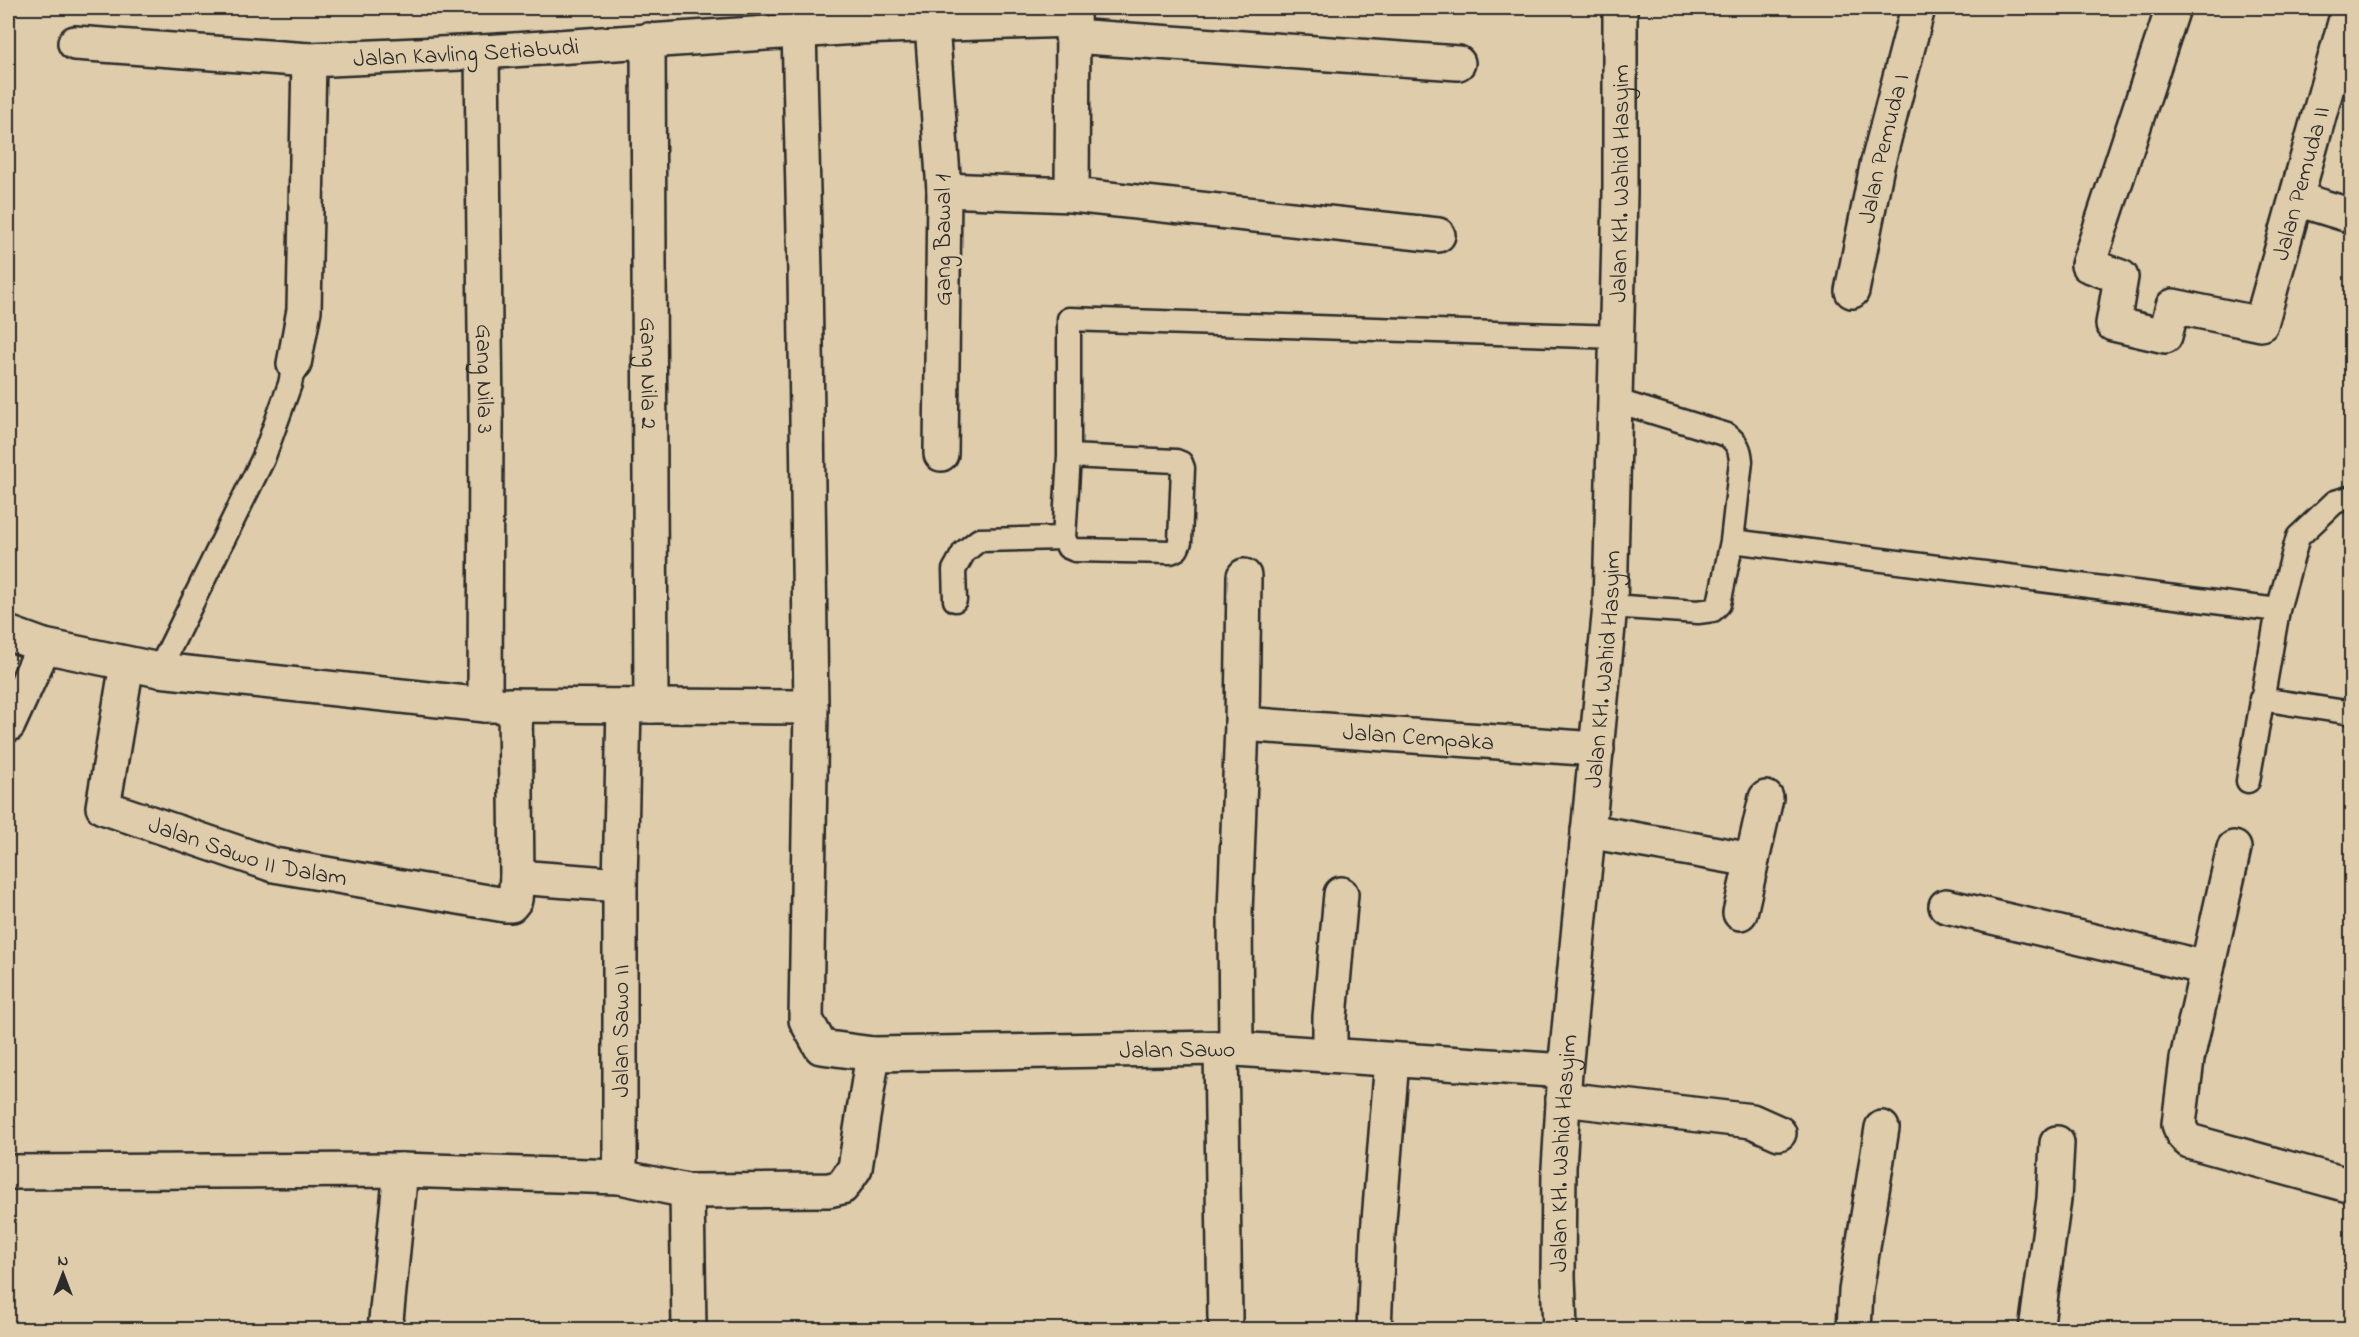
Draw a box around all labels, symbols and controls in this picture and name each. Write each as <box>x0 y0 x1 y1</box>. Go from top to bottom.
street label: Jalan Kavling Setiabudi <box>353 31 580 78</box>
street label: Jalan KH. Wahid Hasyim <box>1602 64 1641 303</box>
street label: Jalan Pemuda I <box>1851 70 1920 227</box>
street label: Jalan Pemuda II <box>2264 103 2341 265</box>
street label: Gang Bawal 1 <box>927 174 962 306</box>
street label: Gang Nila 2 <box>629 317 665 429</box>
street label: Gang Nila 3 <box>465 324 501 434</box>
street label: Jalan KH. Wahid Hasyim <box>1577 550 1632 790</box>
street label: Jalan Cempaka <box>1342 716 1495 762</box>
street label: Jalan Sawo II Dalam <box>143 809 350 897</box>
street label: Jalan Sawo II <box>605 964 640 1098</box>
street label: Jalan Sawo <box>1119 1033 1236 1070</box>
street label: Jalan KH. Wahid Hasyim <box>1543 1033 1588 1272</box>
north arrow <box>33 1244 93 1304</box>
text: N <box>58 1249 69 1273</box>

